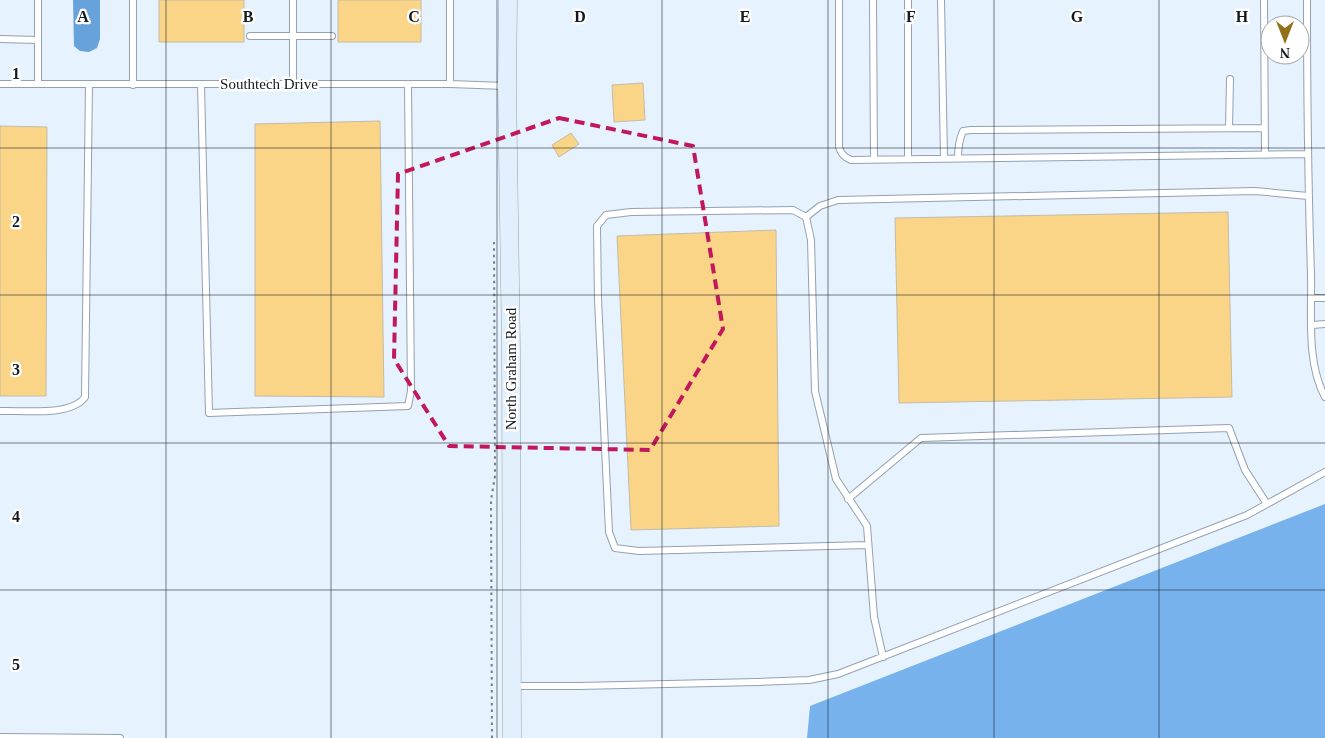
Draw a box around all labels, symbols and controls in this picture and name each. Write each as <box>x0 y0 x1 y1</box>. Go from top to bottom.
text: A <box>77 8 89 25</box>
text: B <box>243 8 254 25</box>
text: C <box>408 8 420 25</box>
text: D <box>574 8 586 25</box>
text: E <box>740 8 750 25</box>
text: F <box>906 8 916 25</box>
text: G <box>1071 8 1084 25</box>
text: H <box>1236 8 1249 25</box>
north arrow <box>1260 15 1310 65</box>
text: N <box>1280 45 1290 60</box>
text: 1 <box>12 65 20 82</box>
street label: Southtech Drive <box>220 76 318 92</box>
text: 2 <box>12 213 20 230</box>
street label: North Graham Road <box>503 307 519 430</box>
text: 3 <box>12 361 20 378</box>
text: 4 <box>12 508 20 525</box>
text: 5 <box>12 656 20 673</box>

